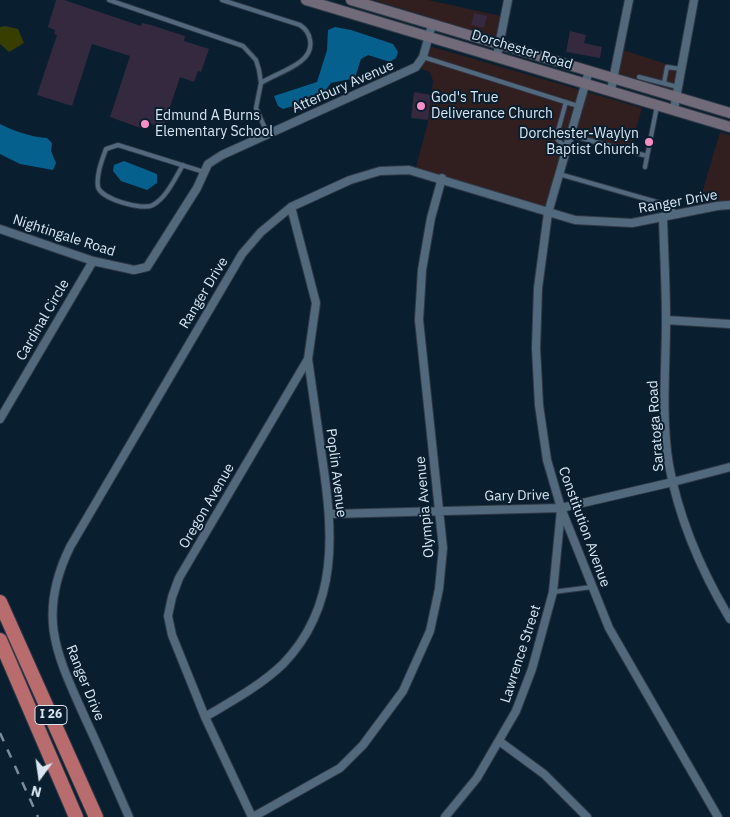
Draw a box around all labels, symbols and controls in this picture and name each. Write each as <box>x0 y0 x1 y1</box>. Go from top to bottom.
street label: Dorchester Road <box>469 27 575 73</box>
street label: Atterbury Avenue <box>289 57 397 117</box>
place label: God's True Deliverance Church <box>431 90 553 122</box>
marker: God's True Deliverance Church <box>415 100 427 112</box>
place label: Edmund A Burns Elementary School <box>155 108 273 140</box>
marker: Edmund A Burns Elementary School <box>139 118 151 130</box>
place label: Dorchester-Waylyn Baptist Church <box>519 126 639 158</box>
marker: Dorchester-Waylyn Baptist Church <box>643 136 655 148</box>
street label: Ranger Drive <box>637 187 719 217</box>
street label: Nightingale Road <box>11 211 117 261</box>
street label: Ranger Drive <box>176 254 232 332</box>
street label: Cardinal Circle <box>13 276 73 364</box>
street label: Saratoga Road <box>644 380 668 472</box>
street label: Poplin Avenue <box>322 428 350 518</box>
street label: Olympia Avenue <box>412 455 438 559</box>
street label: Oregon Avenue <box>176 460 238 552</box>
street label: Constitution Avenue <box>554 465 614 589</box>
street label: Gary Drive <box>484 487 550 505</box>
street label: Lawrence Street <box>497 603 545 705</box>
street label: Ranger Drive <box>62 643 108 723</box>
road number: I 26 <box>35 706 67 724</box>
north arrow <box>15 752 65 802</box>
text: N <box>29 782 43 802</box>

